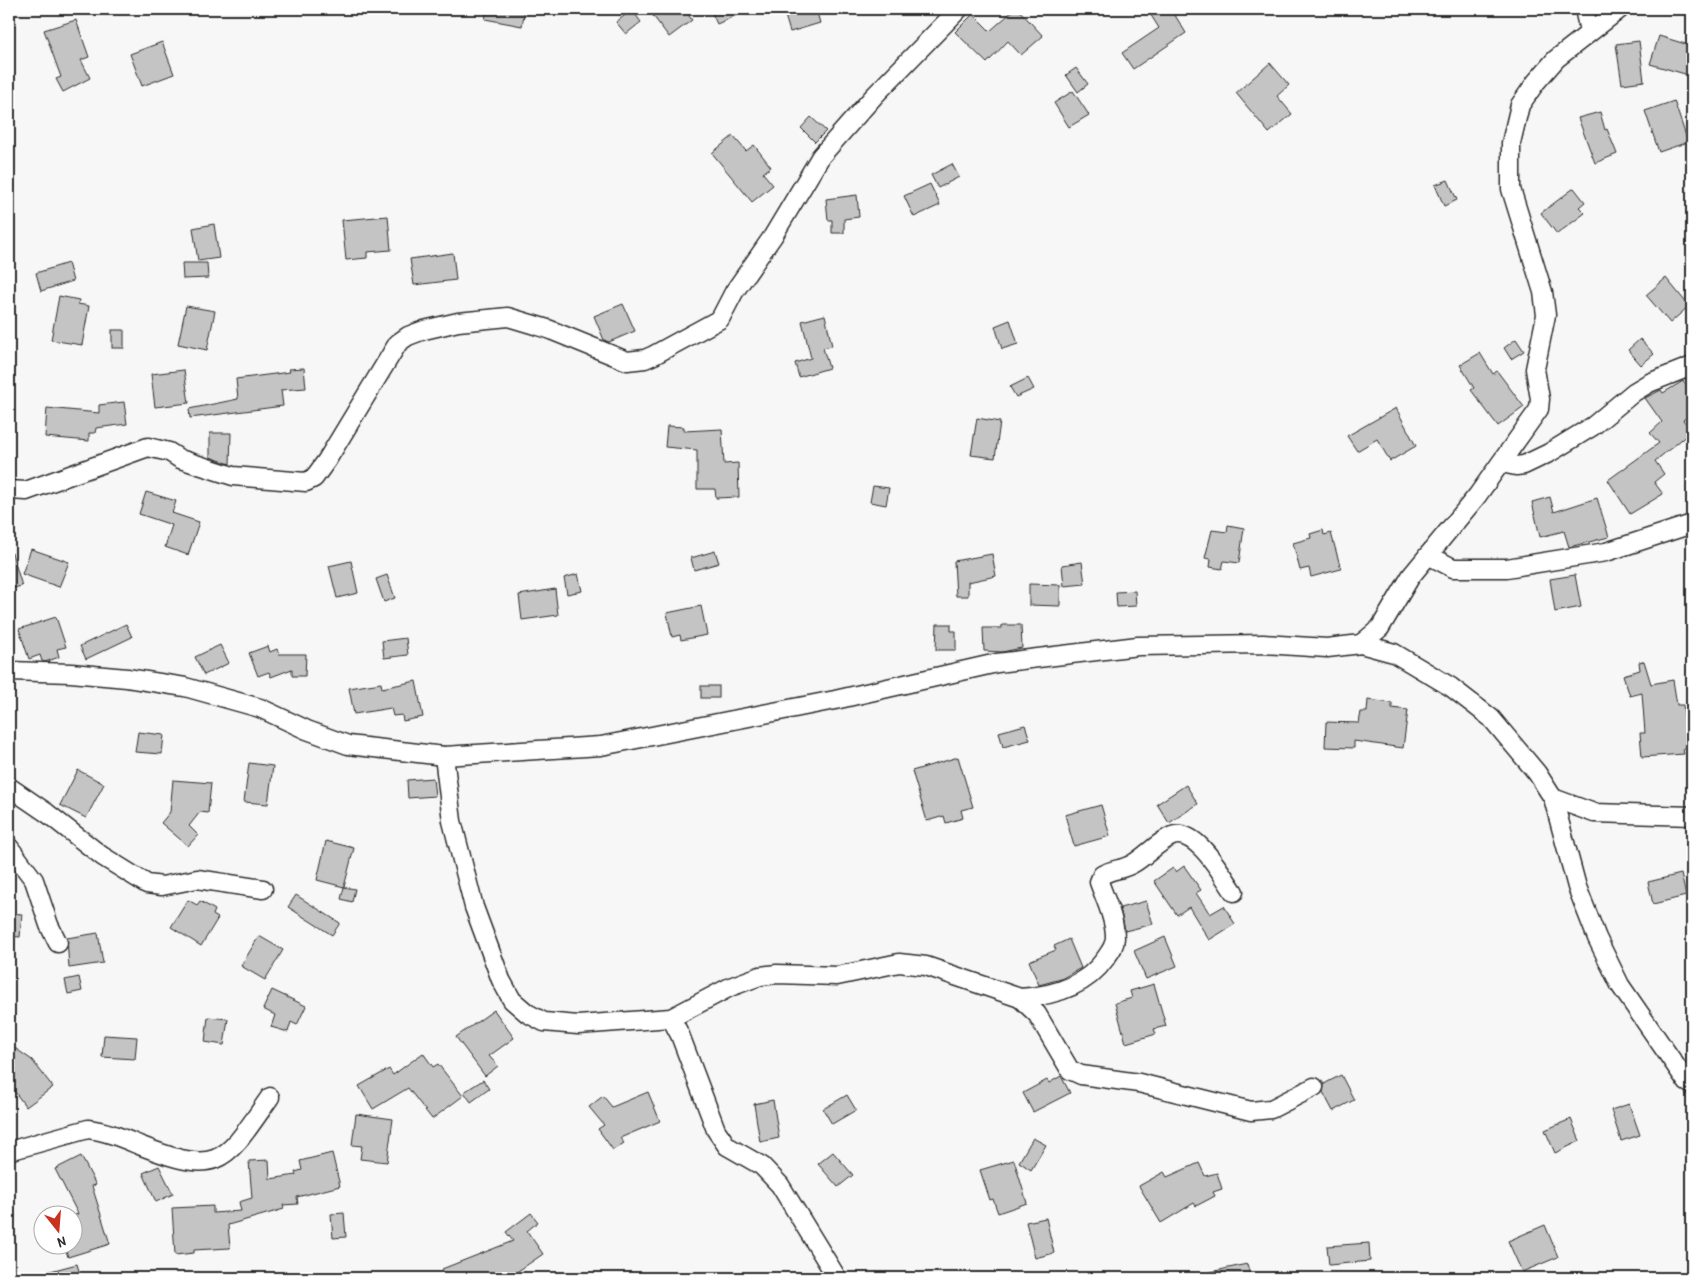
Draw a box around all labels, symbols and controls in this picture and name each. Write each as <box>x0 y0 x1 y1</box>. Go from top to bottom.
north arrow <box>32 1204 82 1254</box>
text: N <box>55 1233 68 1253</box>

